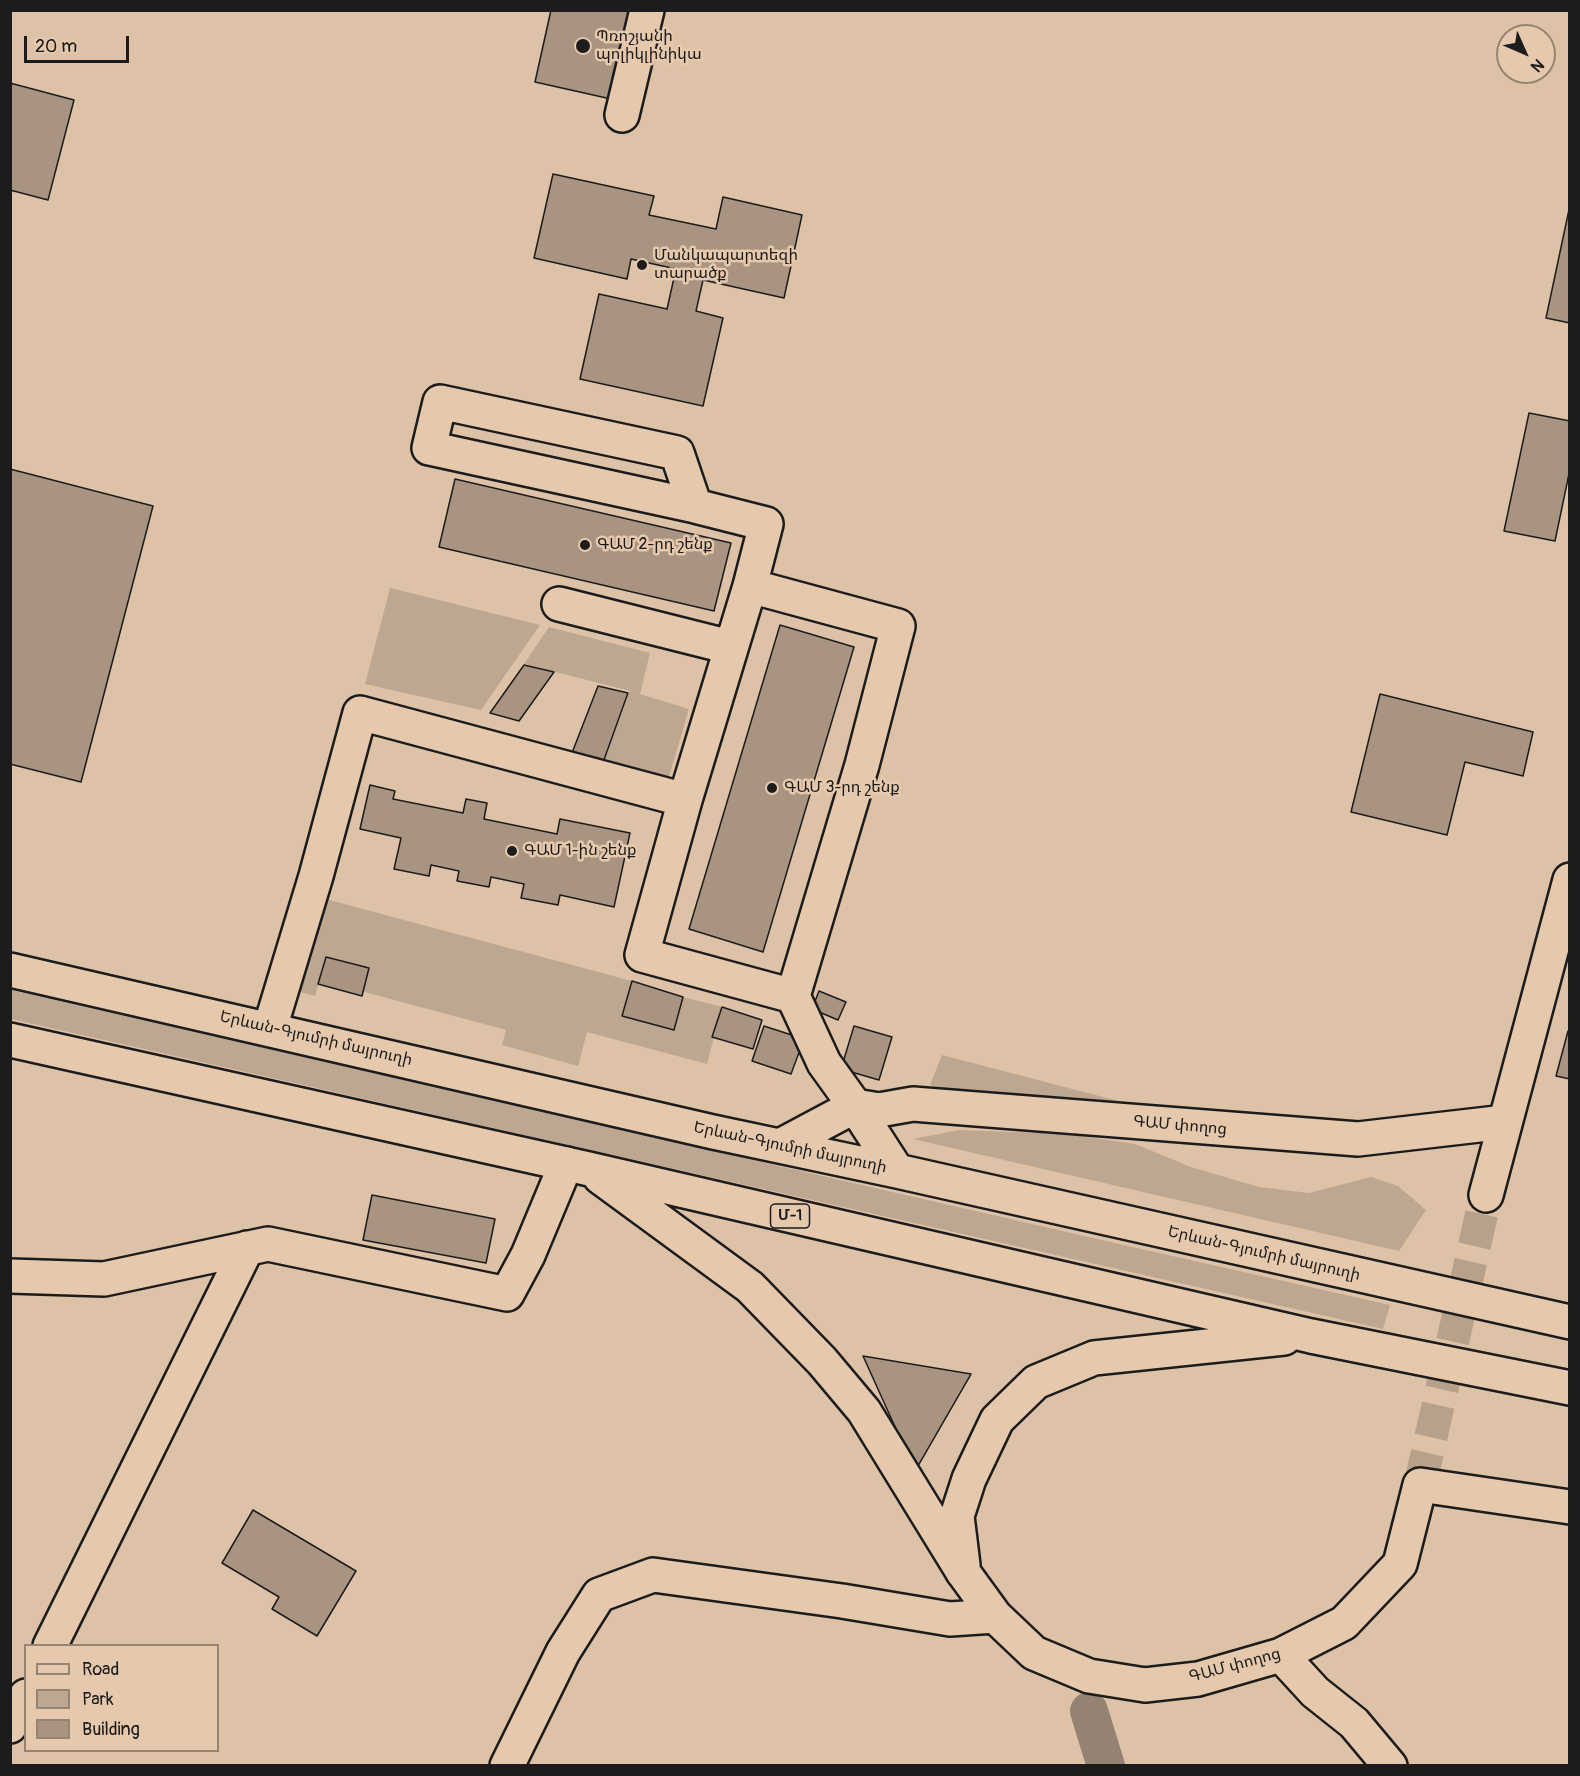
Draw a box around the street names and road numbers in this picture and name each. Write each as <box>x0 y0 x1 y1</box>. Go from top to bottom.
street label: Երևան-Գյումրի մայրուղի <box>218 1007 414 1071</box>
street label: ԳԱՄ փողոց <box>1132 1112 1228 1140</box>
street label: Երևան-Գյումրի մայրուղի <box>692 1118 888 1178</box>
road number: Մ-1 <box>770 1204 810 1228</box>
street label: Երևան-Գյումրի մայրուղի <box>1166 1222 1362 1286</box>
street label: ԳԱՄ փողոց <box>1187 1645 1283 1687</box>

